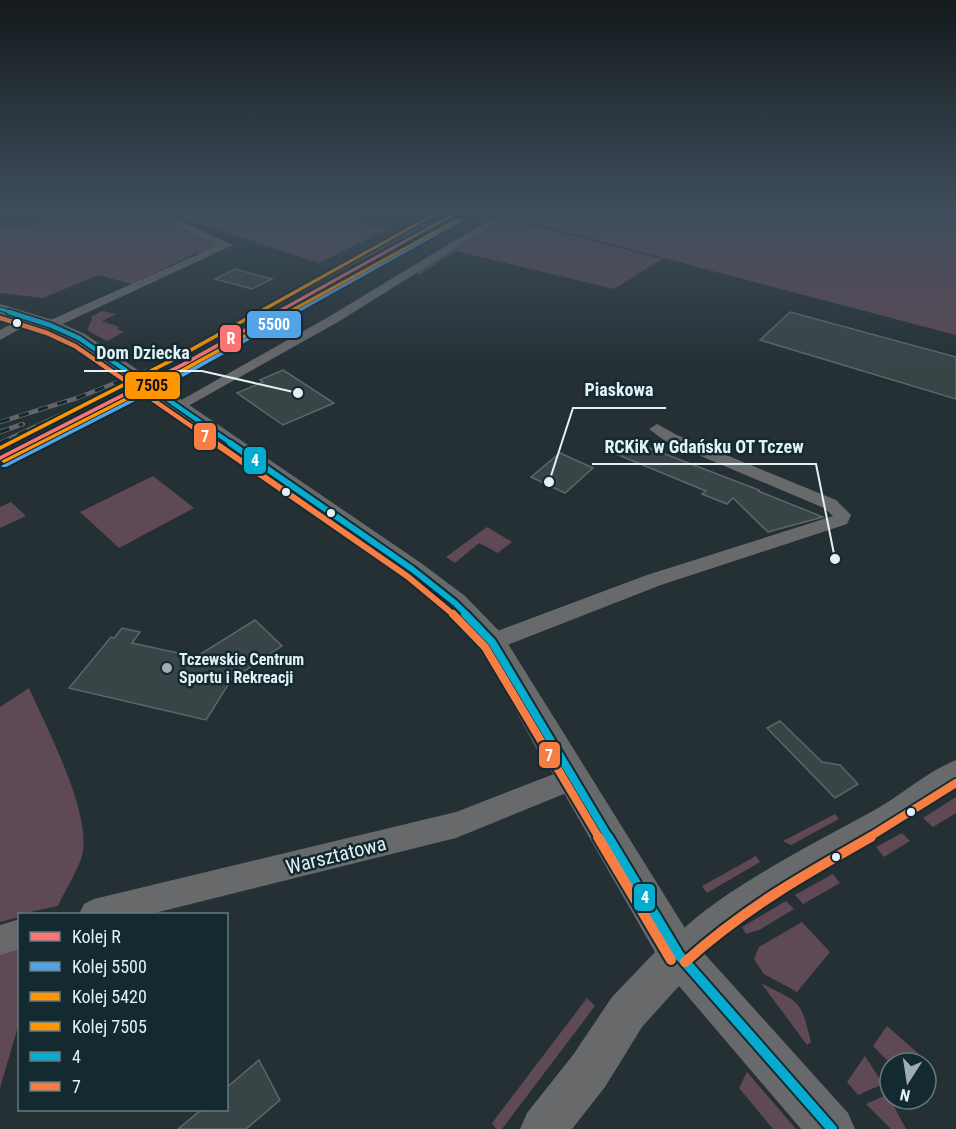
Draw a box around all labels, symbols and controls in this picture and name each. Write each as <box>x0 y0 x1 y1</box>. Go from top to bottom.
line badge: 5500 <box>246 310 302 339</box>
text: 5500 <box>258 315 290 334</box>
unlabelled marker <box>11 317 23 329</box>
line badge: R <box>219 324 242 353</box>
text: R <box>227 329 236 348</box>
callout: Dom Dziecka <box>84 335 202 371</box>
text: Dom Dziecka <box>96 342 190 363</box>
line badge: 7505 <box>124 371 181 400</box>
callout: Piaskowa <box>573 372 666 408</box>
text: 7505 <box>136 376 168 395</box>
text: Piaskowa <box>585 379 653 400</box>
line badge: 7 <box>193 422 217 451</box>
text: 7 <box>201 427 209 446</box>
callout: RCKiK w Gdańsku OT Tczew <box>592 428 816 464</box>
text: RCKiK w Gdańsku OT Tczew <box>604 436 804 457</box>
line badge: 4 <box>243 446 267 475</box>
text: 4 <box>251 451 259 470</box>
unlabelled marker <box>280 486 292 498</box>
unlabelled marker <box>325 507 337 519</box>
place label: Tczewskie Centrum Sportu i Rekreacji <box>179 650 304 687</box>
marker: Tczewskie Centrum Sportu i Rekreacji <box>160 661 174 675</box>
line badge: 7 <box>538 741 561 769</box>
text: 7 <box>545 746 553 765</box>
unlabelled marker <box>905 806 917 818</box>
street label: Warsztatowa <box>283 831 389 879</box>
unlabelled marker <box>830 851 842 863</box>
line badge: 4 <box>633 883 656 912</box>
text: 4 <box>641 888 649 907</box>
legend <box>18 913 228 1111</box>
text: Kolej R <box>72 926 121 947</box>
text: Kolej 5500 <box>72 956 147 977</box>
text: Kolej 5420 <box>72 986 147 1007</box>
text: Kolej 7505 <box>72 1016 147 1037</box>
text: 4 <box>72 1046 81 1067</box>
north arrow <box>878 1051 938 1111</box>
text: 7 <box>72 1076 81 1097</box>
text: N <box>898 1085 912 1105</box>

